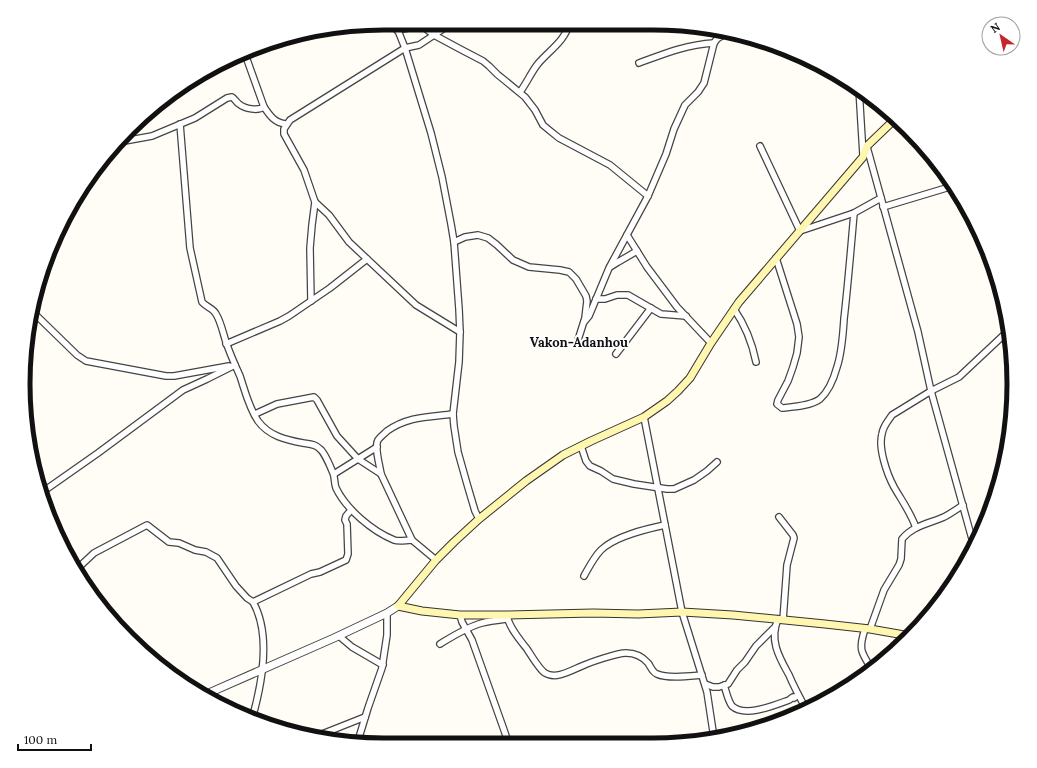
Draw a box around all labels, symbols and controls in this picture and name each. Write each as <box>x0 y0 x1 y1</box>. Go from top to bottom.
north arrow <box>981 16 1021 56</box>
text: N <box>988 19 1003 36</box>
district label: Vakon-Adanhou <box>530 334 628 351</box>
scale bar <box>18 726 91 752</box>
text: 100 m <box>24 732 57 747</box>

